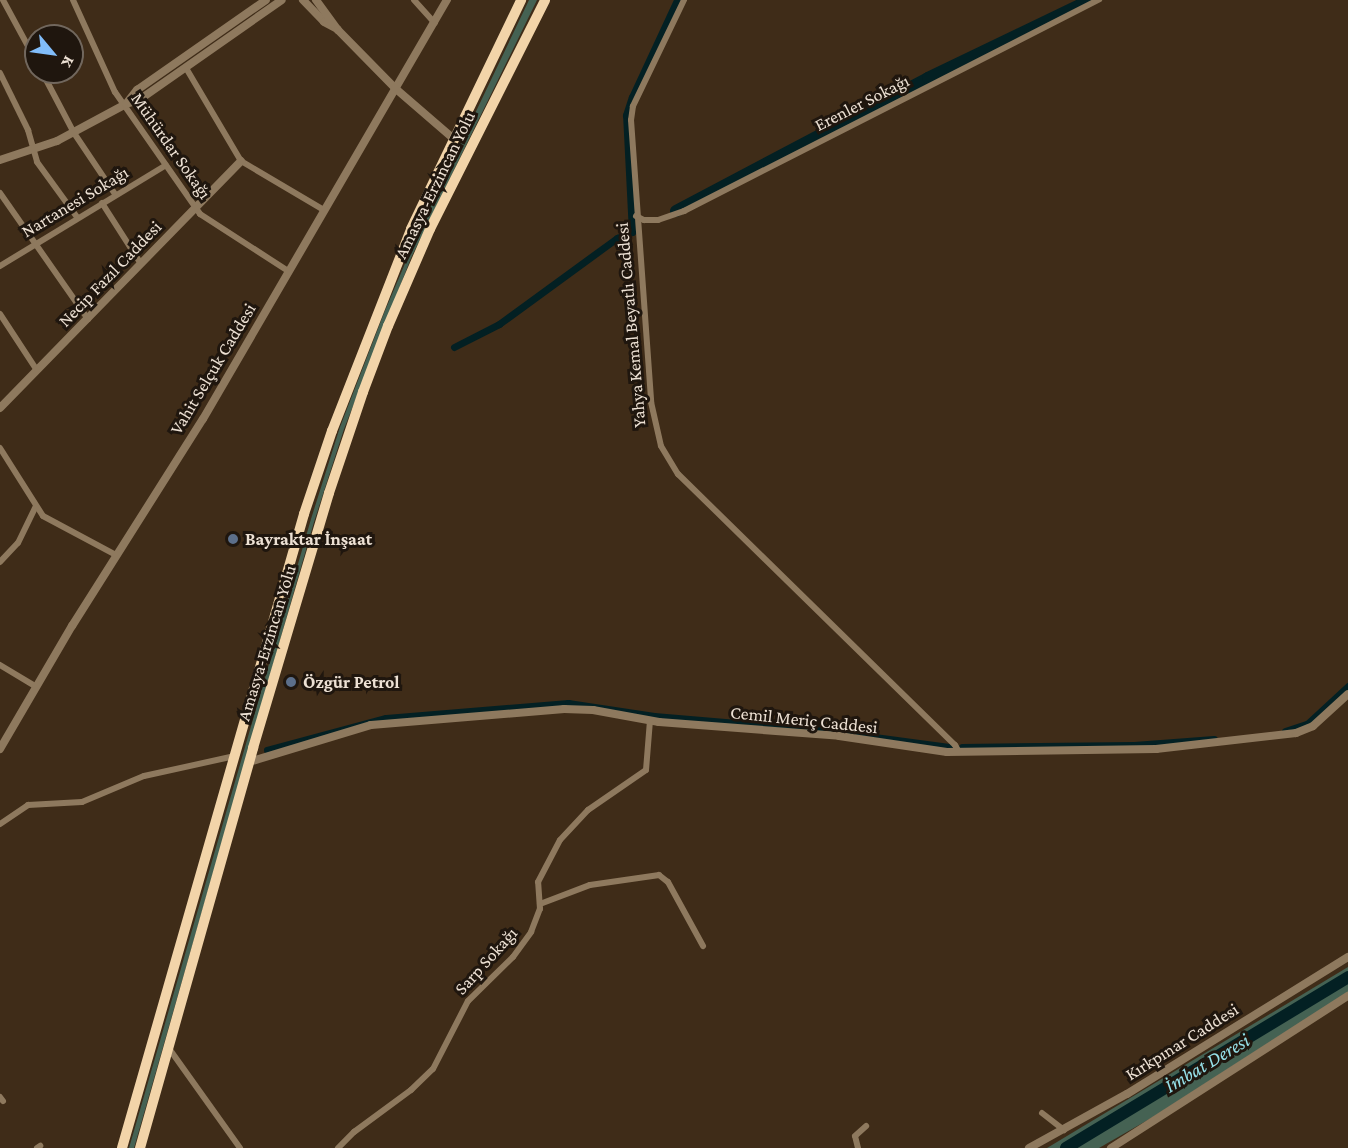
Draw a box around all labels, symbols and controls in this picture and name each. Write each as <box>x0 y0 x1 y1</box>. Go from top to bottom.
north arrow <box>24 24 84 84</box>
text: K <box>59 53 78 71</box>
street label: Erenler Sokağı <box>811 70 913 136</box>
street label: Mühürdar Sokağı <box>126 89 216 203</box>
street label: Amasya-Erzincan Yolu <box>390 108 480 262</box>
street label: Nartanesi Sokağı <box>18 162 132 242</box>
street label: Necip Fazıl Caddesi <box>54 216 166 332</box>
street label: Yahya Kemal Beyatlı Caddesi <box>611 222 651 428</box>
street label: Vahit Selçuk Caddesi <box>165 300 261 438</box>
place label: Bayraktar İnşaat <box>245 528 372 550</box>
marker: Bayraktar İnşaat <box>226 532 240 546</box>
street label: Amasya-Erzincan Yolu <box>233 563 301 723</box>
place label: Özgür Petrol <box>303 671 399 693</box>
marker: Özgür Petrol <box>284 675 298 689</box>
street label: Cemil Meriç Caddesi <box>729 702 879 738</box>
street label: Sarp Sokağı <box>450 923 522 999</box>
street label: Kırkpınar Caddesi <box>1121 999 1243 1085</box>
water label: İmbat Deresi <box>1160 1028 1254 1098</box>

